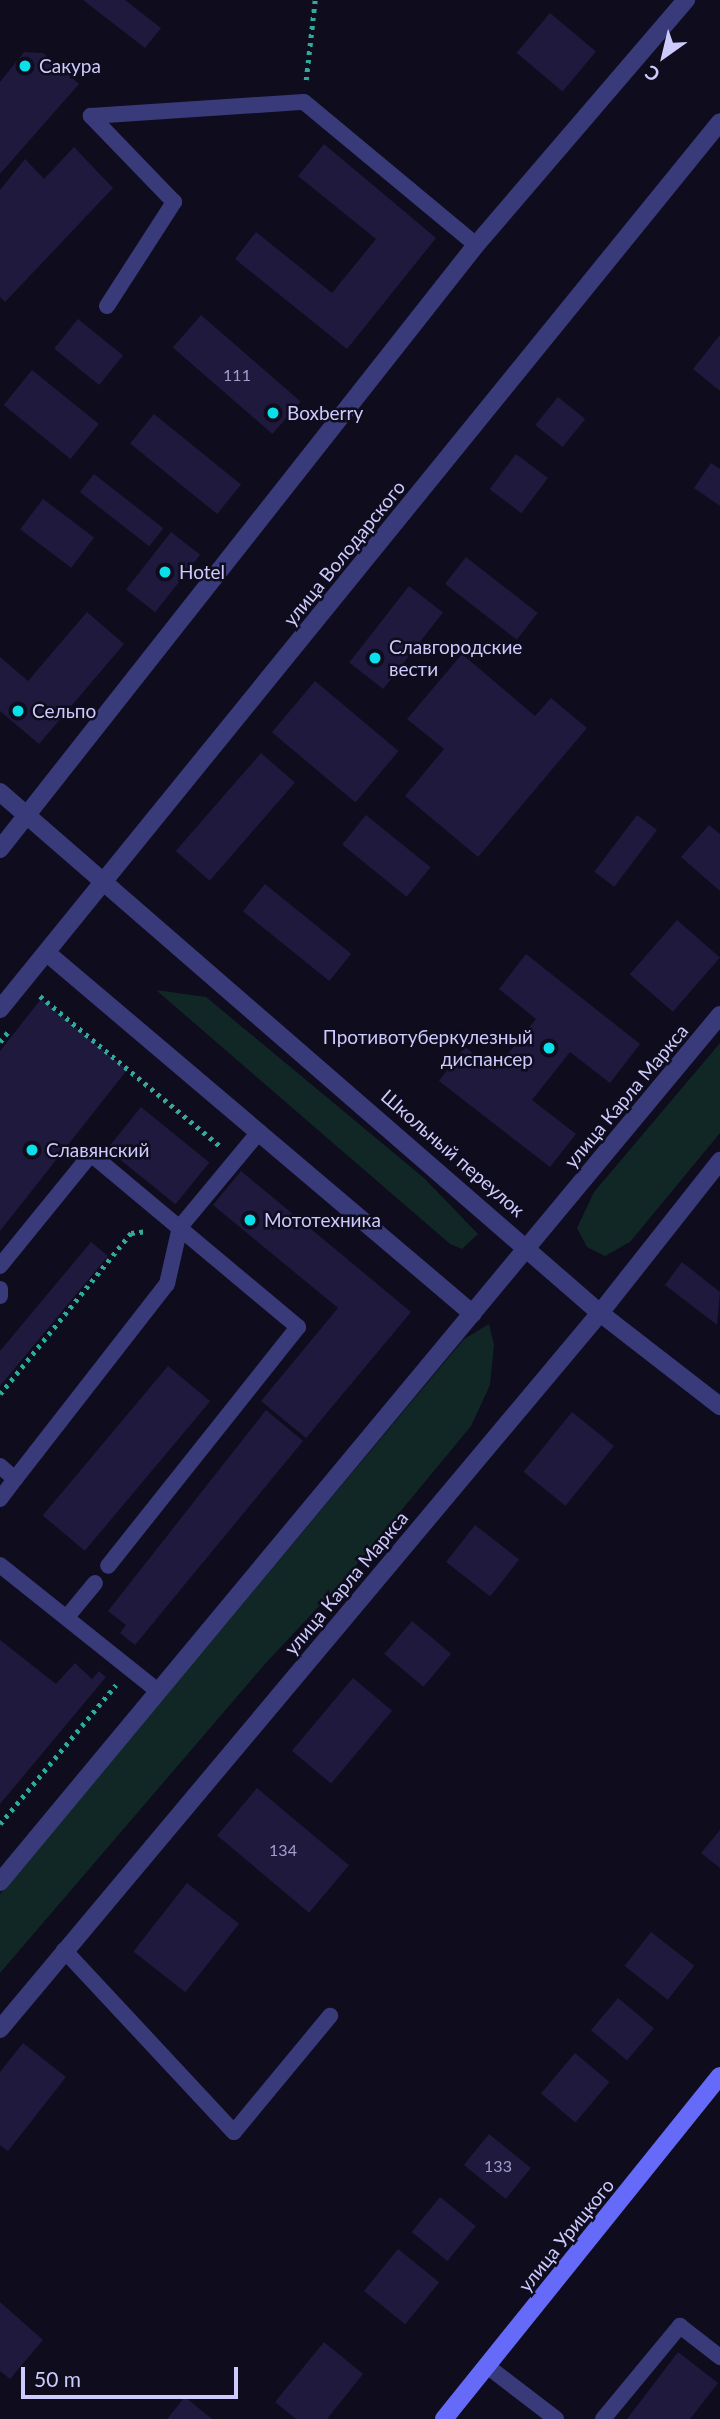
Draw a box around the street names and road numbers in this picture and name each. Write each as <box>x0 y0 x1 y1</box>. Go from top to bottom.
street label: улица Володарского <box>278 476 410 630</box>
street label: улица Карла Маркса <box>559 1020 693 1172</box>
street label: Школьный переулок <box>377 1085 529 1221</box>
street label: улица Карла Маркса <box>279 1507 413 1659</box>
street label: улица Урицкого <box>513 2174 619 2296</box>

